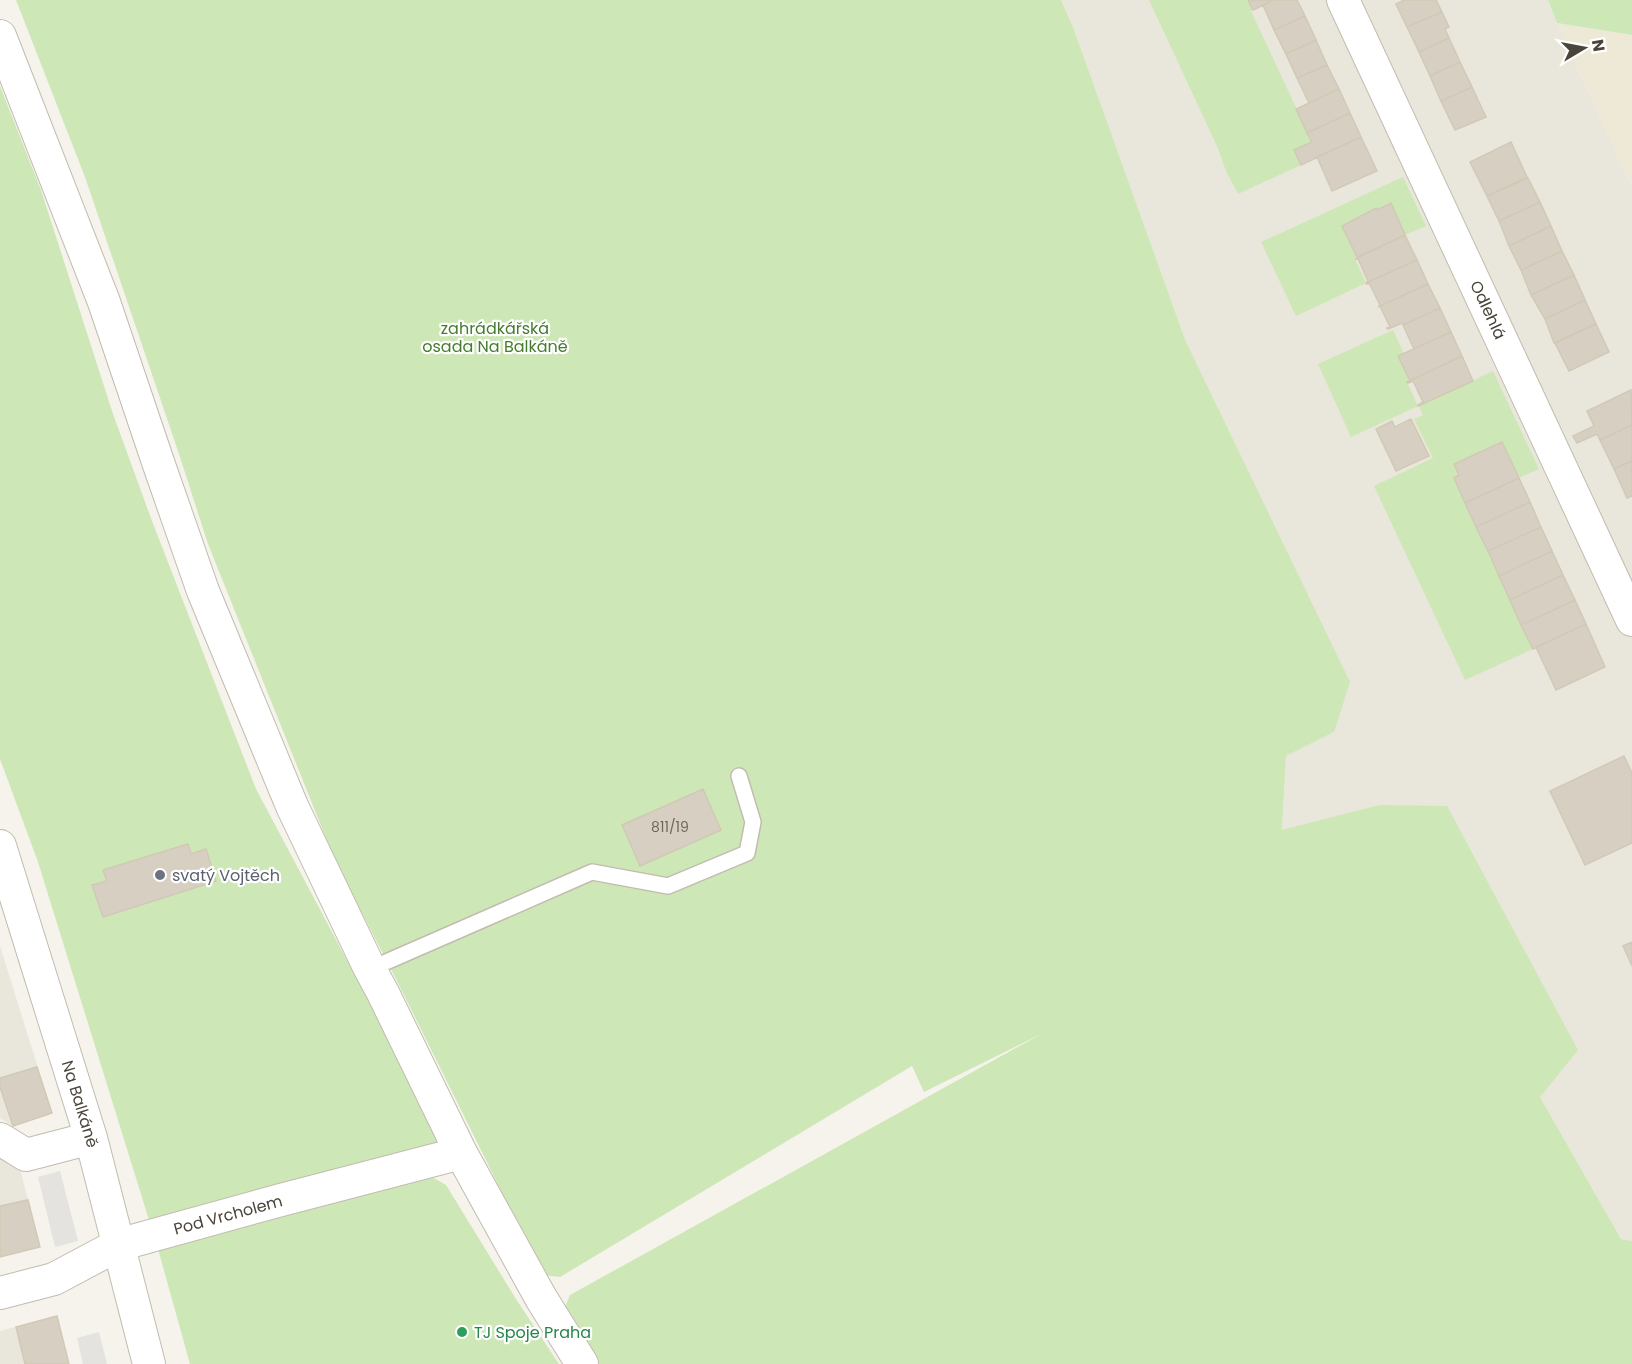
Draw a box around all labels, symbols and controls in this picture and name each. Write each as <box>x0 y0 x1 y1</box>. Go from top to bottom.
north arrow <box>1554 18 1614 78</box>
text: N <box>1586 38 1611 53</box>
street label: Odlehlá <box>1464 277 1512 343</box>
park label: zahrádkářská osada Na Balkáně <box>422 317 568 358</box>
house number: 811/19 <box>651 817 689 837</box>
place label: svatý Vojtěch <box>172 864 280 887</box>
marker: svatý Vojtěch <box>153 868 167 882</box>
street label: Na Balkáně <box>56 1058 104 1151</box>
street label: Pod Vrcholem <box>171 1189 285 1241</box>
place label: TJ Spoje Praha <box>474 1321 591 1344</box>
marker: TJ Spoje Praha <box>455 1325 469 1339</box>

